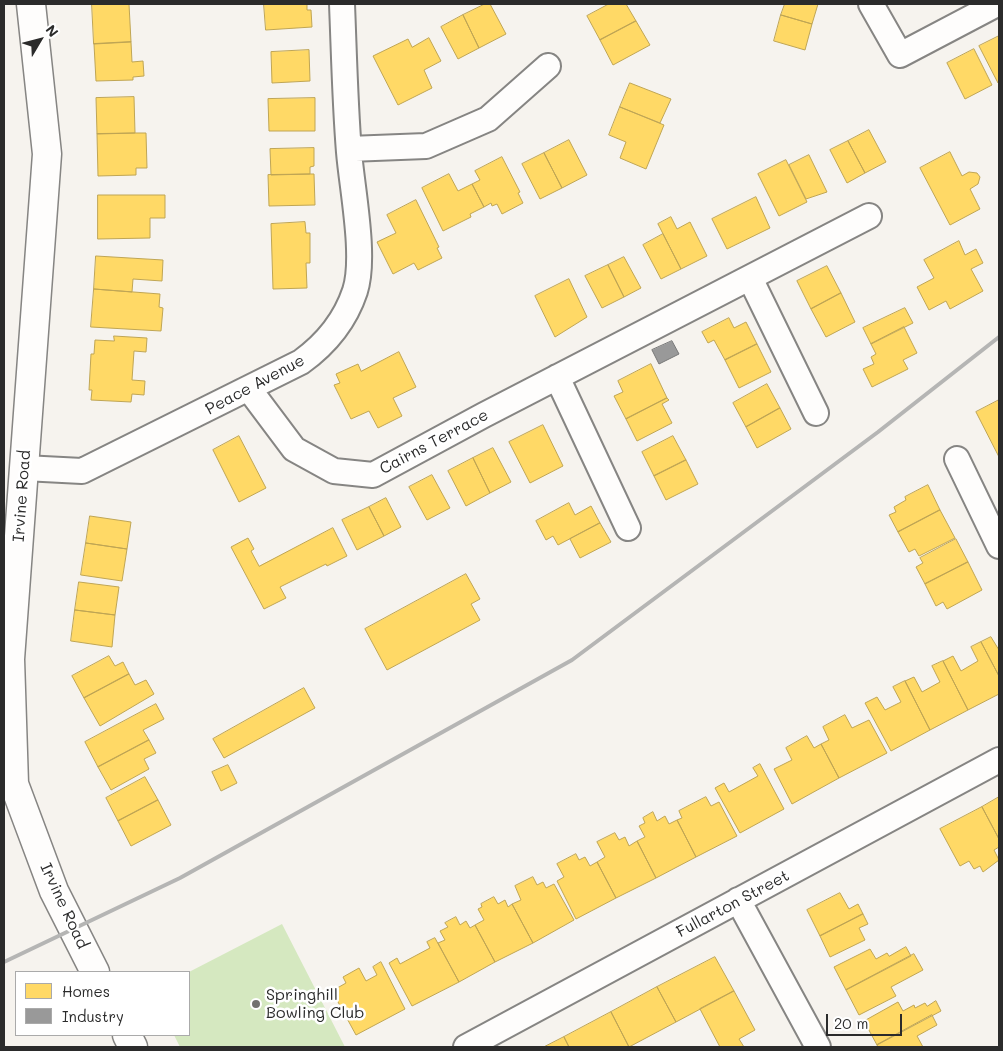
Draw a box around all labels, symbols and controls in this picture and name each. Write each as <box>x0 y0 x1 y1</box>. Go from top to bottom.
north arrow <box>15 15 65 65</box>
text: N <box>42 21 63 41</box>
street label: Peace Avenue <box>202 351 308 419</box>
street label: Cairns Terrace <box>376 405 492 479</box>
street label: Irvine Road <box>9 449 35 543</box>
street label: Irvine Road <box>36 860 92 952</box>
street label: Fullarton Street <box>673 866 793 942</box>
legend <box>15 971 190 1036</box>
text: Homes <box>62 981 110 1001</box>
place label: Springhill Bowling Club <box>266 985 364 1023</box>
marker: Springhill Bowling Club <box>250 998 262 1010</box>
scale bar <box>828 1004 904 1036</box>
text: Industry <box>62 1006 124 1026</box>
text: 20 m <box>834 1013 868 1033</box>

